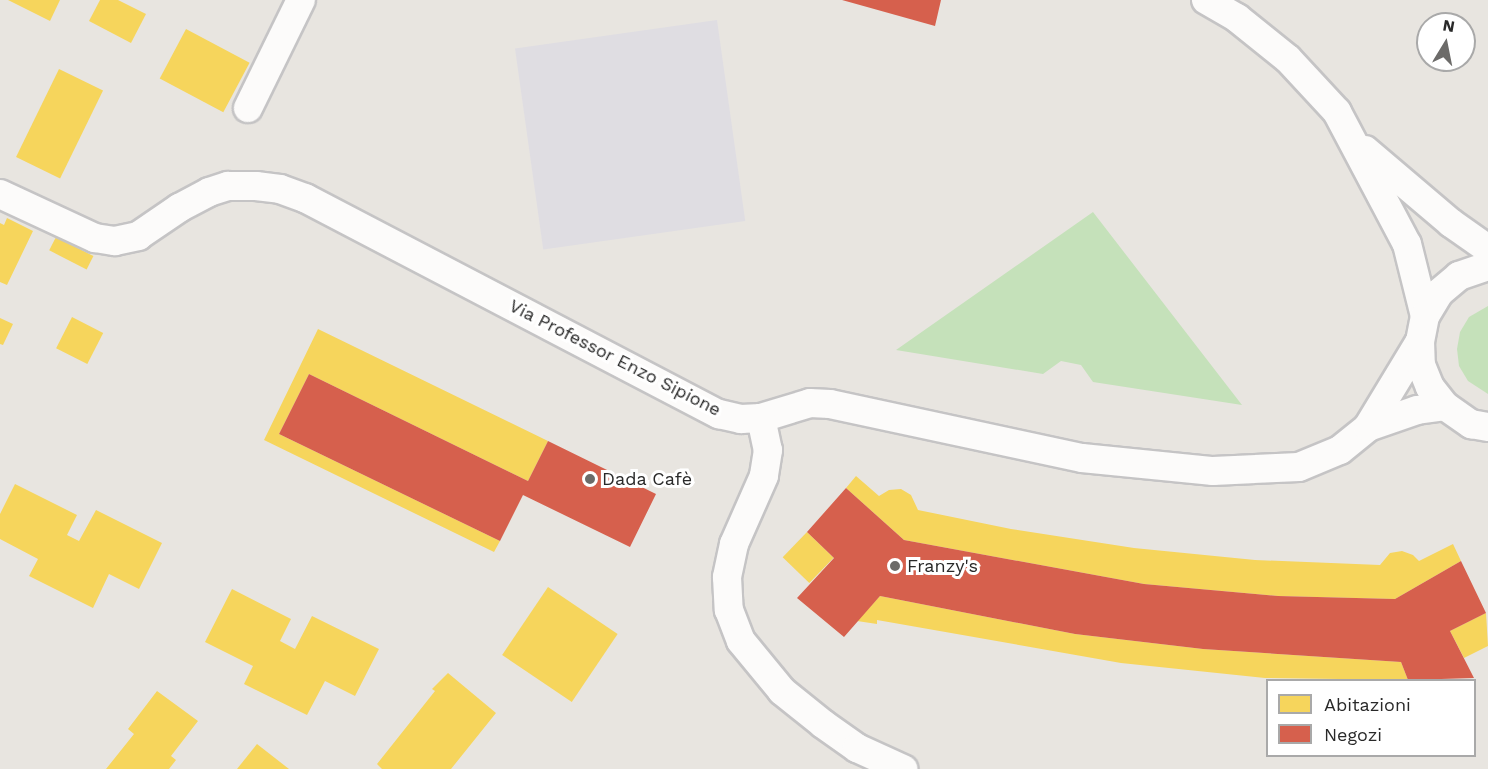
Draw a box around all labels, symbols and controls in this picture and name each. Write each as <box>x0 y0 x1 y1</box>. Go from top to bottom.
north arrow <box>1416 12 1476 72</box>
text: N <box>1441 15 1456 36</box>
street label: Via Professor Enzo Sipione <box>505 295 725 421</box>
place label: Dada Cafè <box>602 468 692 490</box>
marker: Dada Cafè <box>583 472 597 486</box>
place label: Franzy's <box>907 555 978 577</box>
marker: Franzy's <box>888 559 902 573</box>
legend <box>1266 679 1476 757</box>
text: Abitazioni <box>1324 694 1411 715</box>
text: Negozi <box>1324 724 1382 745</box>

